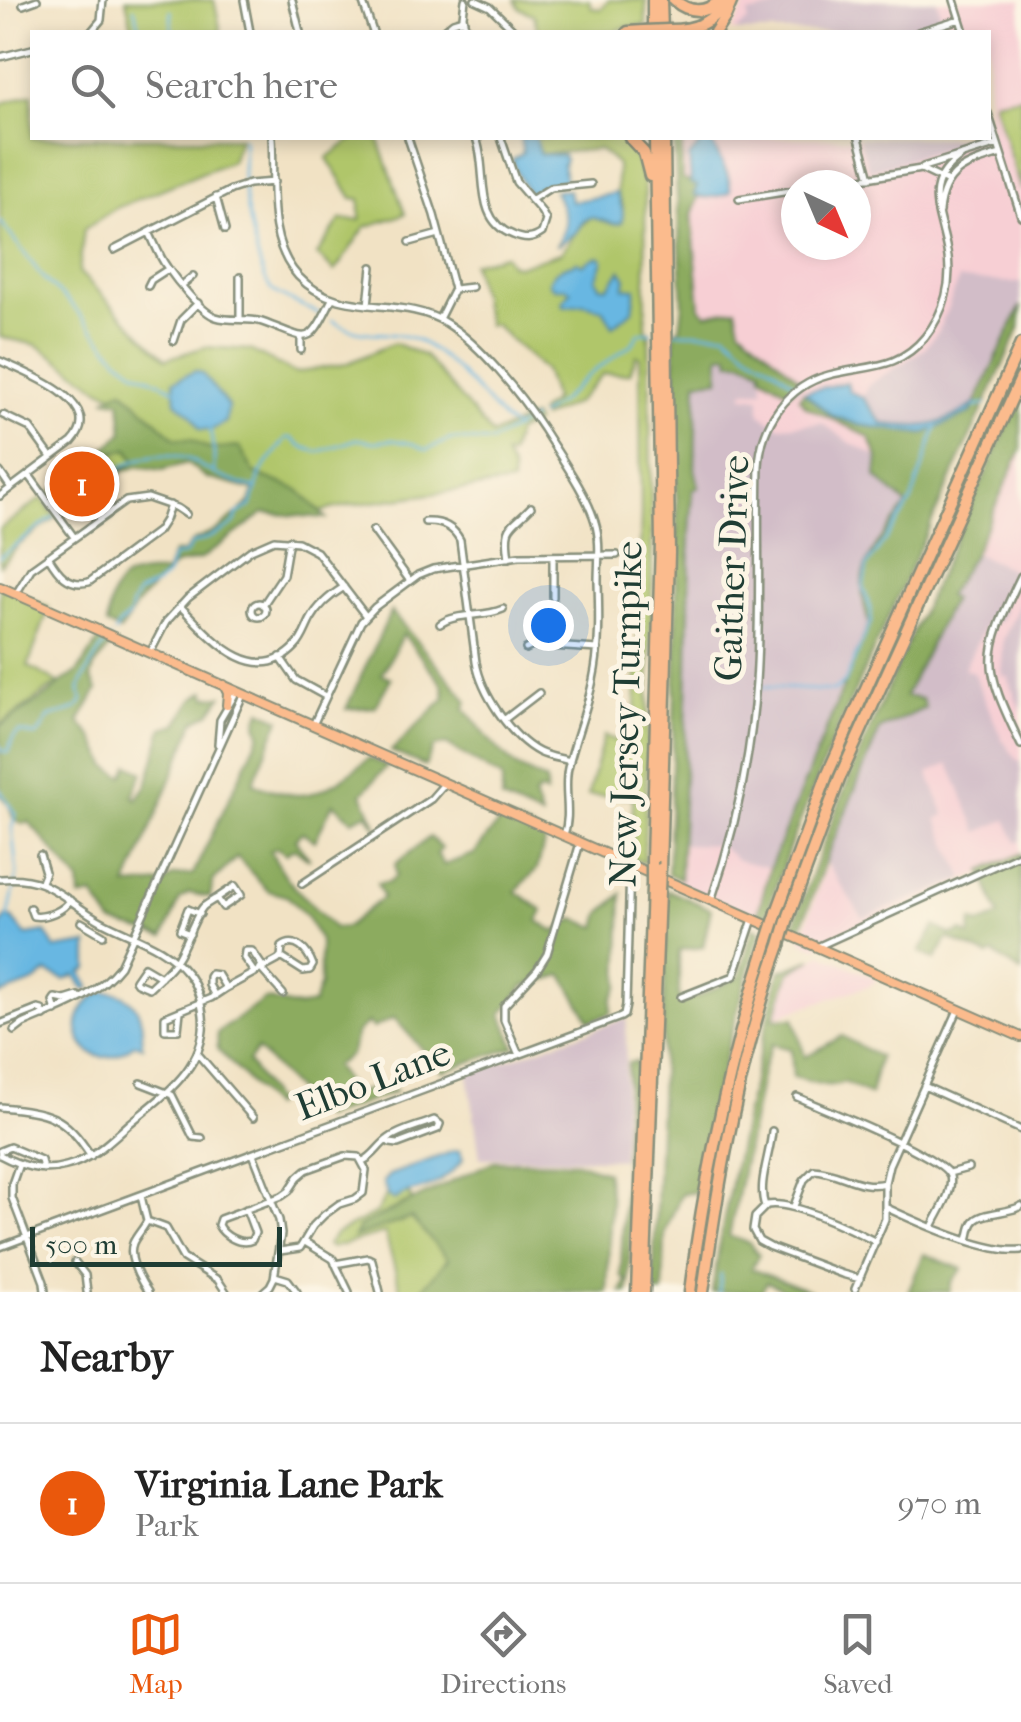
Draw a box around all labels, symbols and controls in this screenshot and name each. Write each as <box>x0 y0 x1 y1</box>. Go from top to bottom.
search box <box>30 30 991 140</box>
icon: search <box>65 58 120 113</box>
text: Search here <box>145 63 338 108</box>
north arrow <box>781 170 871 260</box>
pin: 1 <box>49 446 114 522</box>
street label: Gaither Drive <box>706 454 758 682</box>
street label: New Jersey Turnpike <box>600 541 652 887</box>
your location <box>523 600 574 651</box>
street label: Elbo Lane <box>289 1030 457 1130</box>
scale bar <box>30 1222 282 1266</box>
text: 500 m <box>45 1228 117 1261</box>
text: Nearby <box>40 1333 172 1382</box>
text: Virginia Lane Park <box>135 1462 443 1507</box>
text: 1 <box>67 1485 78 1522</box>
text: 970 m <box>898 1485 981 1522</box>
text: Park <box>135 1507 199 1544</box>
tab: Map <box>128 1607 183 1700</box>
tab: Directions <box>440 1607 566 1700</box>
tab: Saved <box>823 1607 893 1700</box>

